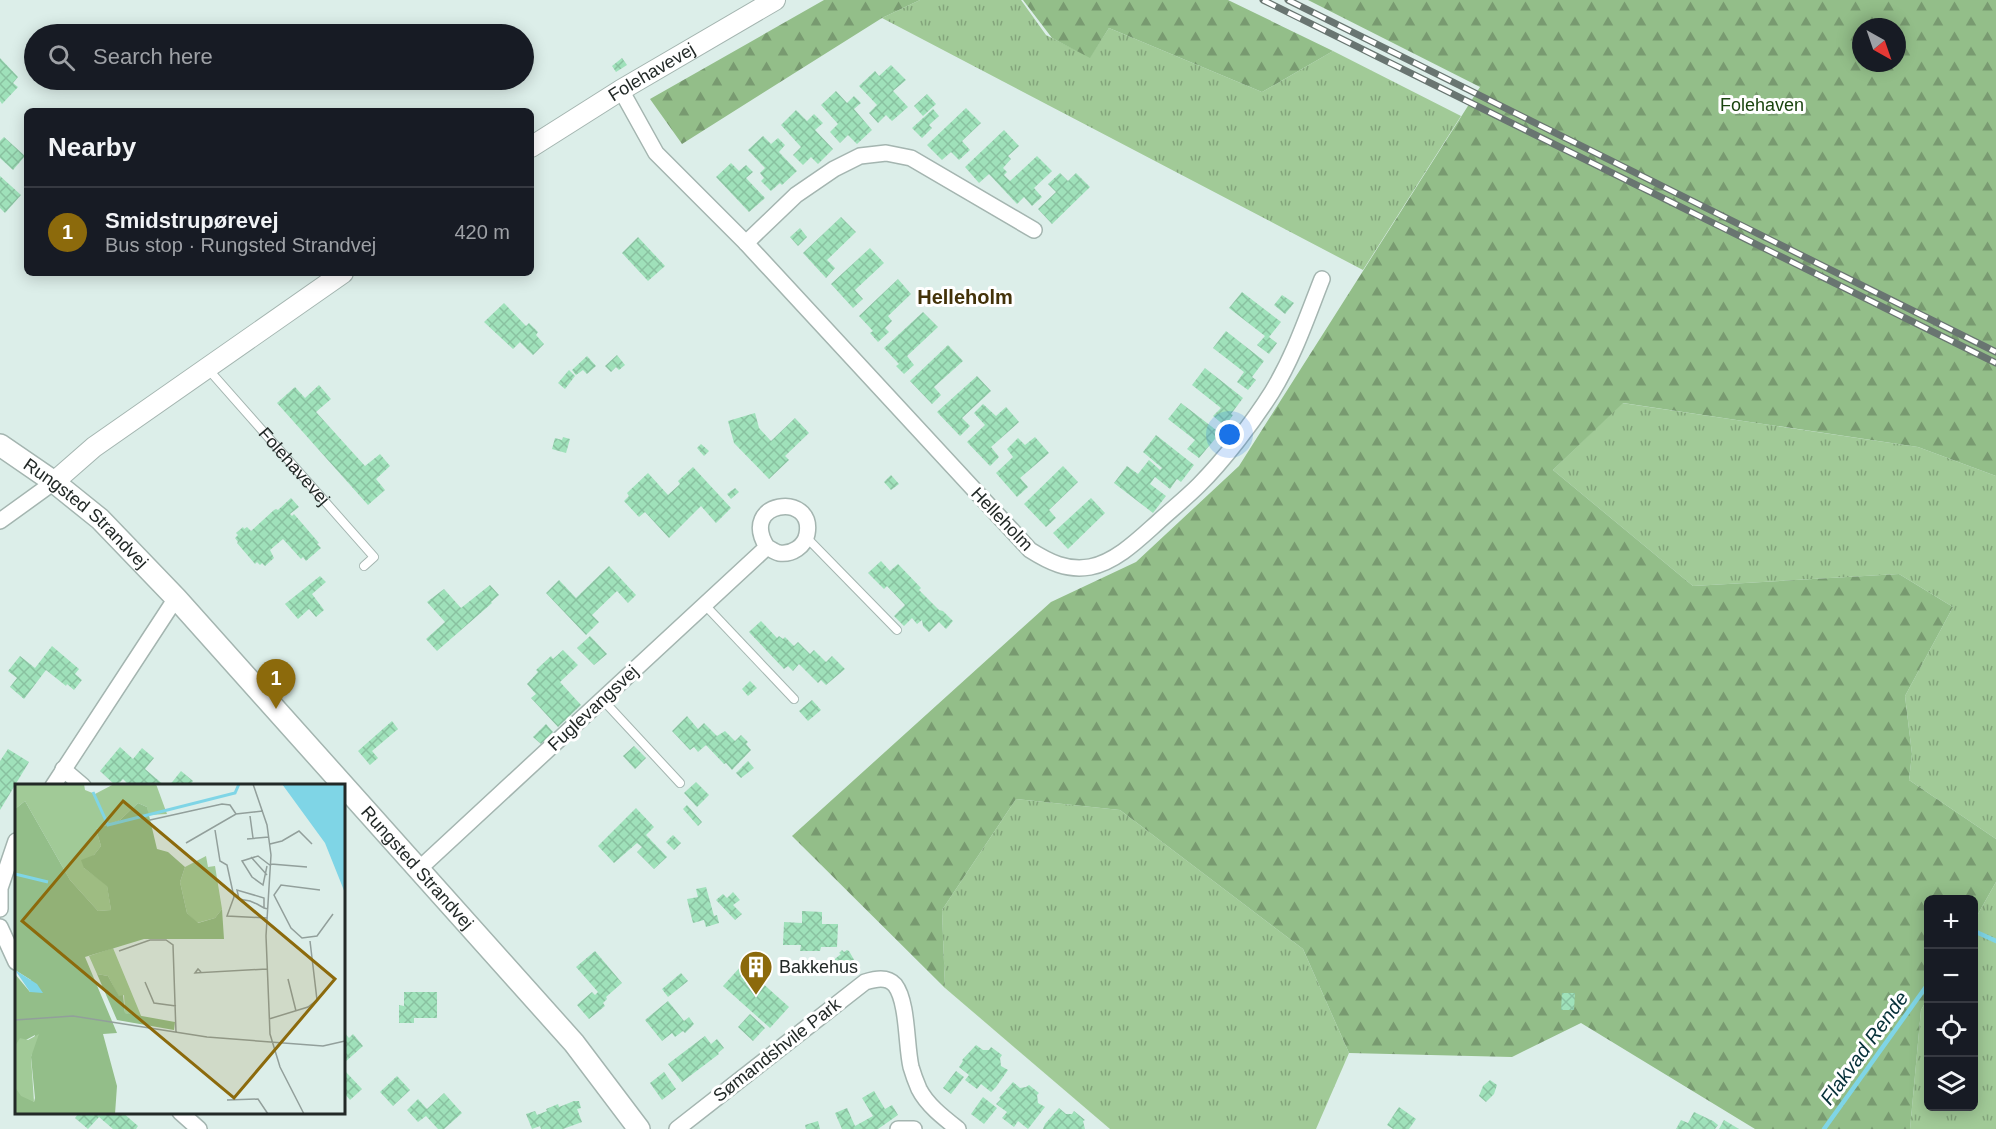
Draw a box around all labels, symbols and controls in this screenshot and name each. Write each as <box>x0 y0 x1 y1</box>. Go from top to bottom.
north arrow <box>1852 18 1906 72</box>
search box <box>24 24 534 90</box>
street label: Folehavevej <box>605 39 699 105</box>
icon: search <box>45 41 78 74</box>
text: Search here <box>93 44 213 69</box>
park label: Folehaven <box>1720 95 1804 115</box>
text: Nearby <box>48 132 136 162</box>
text: Smidstrupørevej <box>105 208 279 233</box>
text: 1 <box>62 221 73 243</box>
text: 420 m <box>454 221 510 243</box>
text: Bus stop · Rungsted Strandvej <box>105 234 376 256</box>
district label: Helleholm <box>917 286 1013 308</box>
your location <box>1215 420 1244 449</box>
street label: Folehavevej <box>254 423 334 509</box>
street label: Rungsted Strandvej <box>20 454 152 572</box>
street label: Helleholm <box>967 483 1037 555</box>
pin: 1 <box>256 660 296 709</box>
street label: Fuglevangsvej <box>544 661 642 755</box>
inset map <box>15 784 345 1114</box>
street label: Rungsted Strandvej <box>357 802 477 933</box>
map controls <box>1924 895 1978 1111</box>
button: + <box>1924 895 1978 949</box>
building icon: Bakkehus <box>738 949 774 996</box>
button: − <box>1924 949 1978 1003</box>
place label: Bakkehus <box>779 957 858 977</box>
water label: Flakvad Rende <box>1816 987 1912 1109</box>
street label: Sømandshvile Park <box>709 993 845 1106</box>
button: locate <box>1924 1003 1978 1057</box>
button: layers <box>1924 1057 1978 1111</box>

